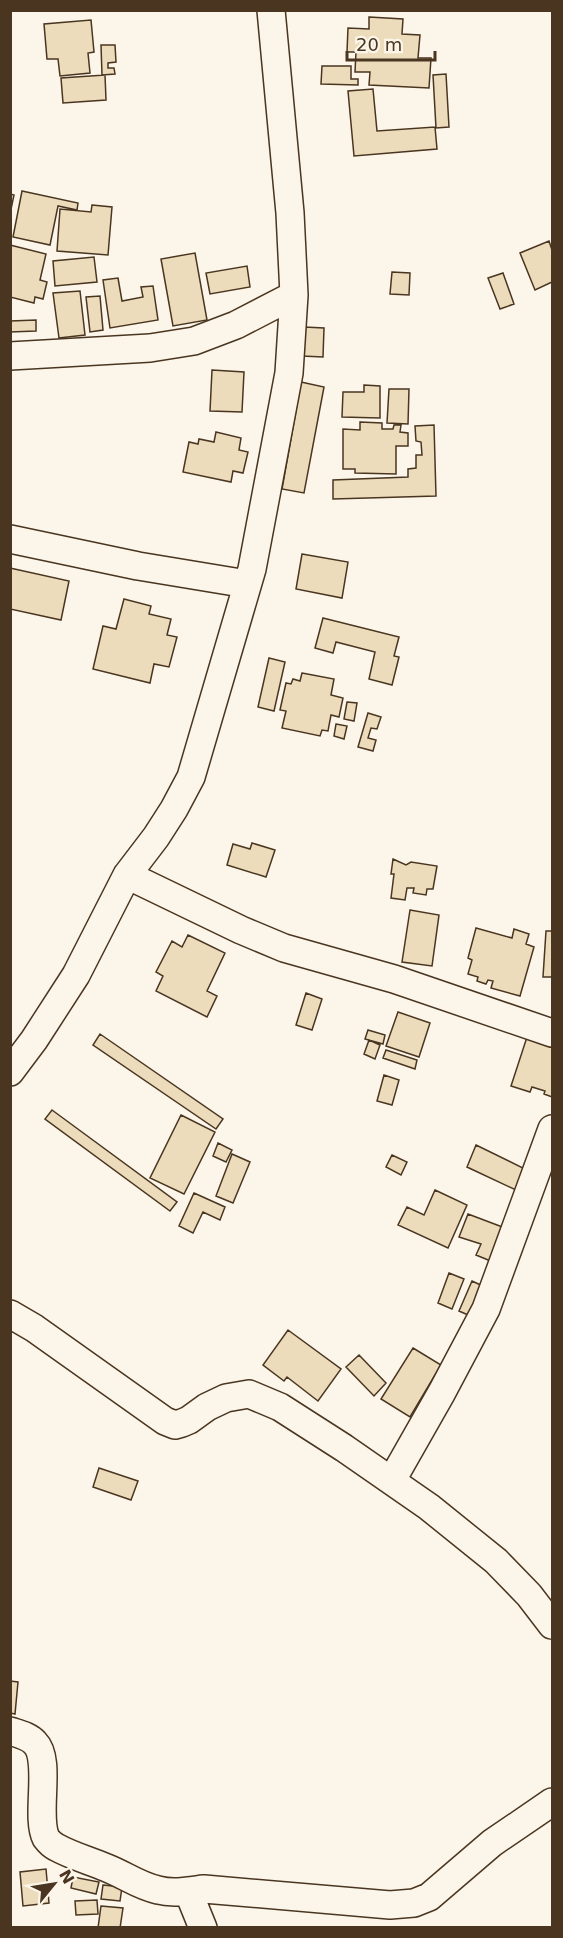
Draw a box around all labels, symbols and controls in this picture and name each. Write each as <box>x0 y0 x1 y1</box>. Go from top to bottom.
scale bar <box>347 24 436 62</box>
text: 20 m <box>356 34 402 55</box>
north arrow <box>24 1854 84 1914</box>
text: N <box>55 1866 78 1887</box>

